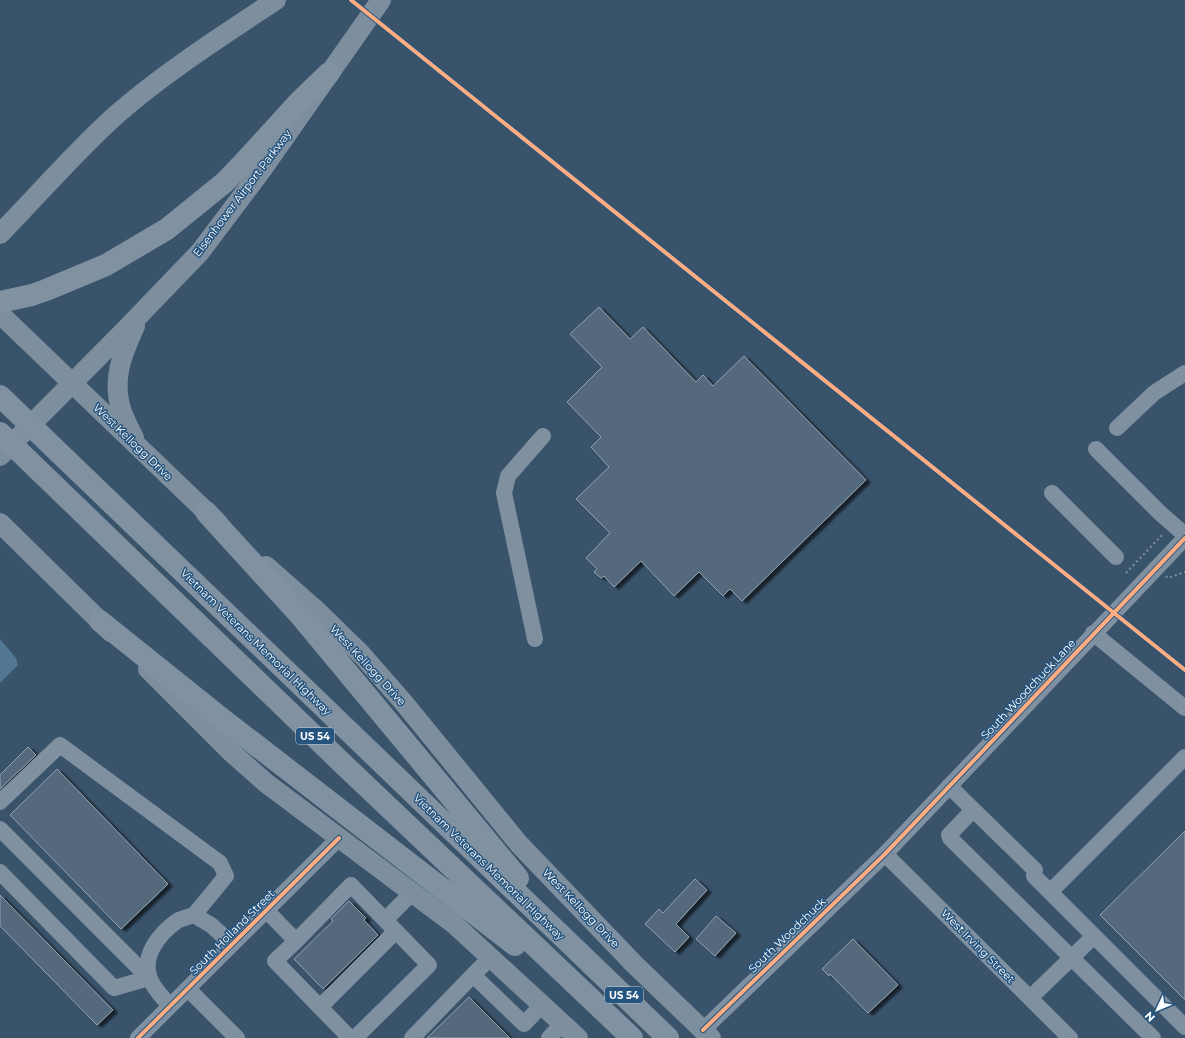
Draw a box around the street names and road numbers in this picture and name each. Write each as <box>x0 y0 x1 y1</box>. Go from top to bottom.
street label: Eisenhower Airport Parkway <box>190 127 294 259</box>
street label: West Kellogg Drive <box>90 401 176 484</box>
street label: Vietnam Veterans Memorial Highway <box>178 566 334 718</box>
street label: West Kellogg Drive <box>327 622 409 708</box>
street label: South Woodchuck Lane <box>978 636 1078 742</box>
road number: US 54 <box>296 728 334 744</box>
street label: Vietnam Veterans Memorial Highway <box>411 791 567 943</box>
street label: West Kellogg Drive <box>540 865 623 951</box>
street label: South Holland Street <box>186 886 278 978</box>
street label: South Woodchuck <box>745 894 829 976</box>
street label: West Irving Street <box>938 906 1018 986</box>
road number: US 54 <box>605 987 643 1003</box>

